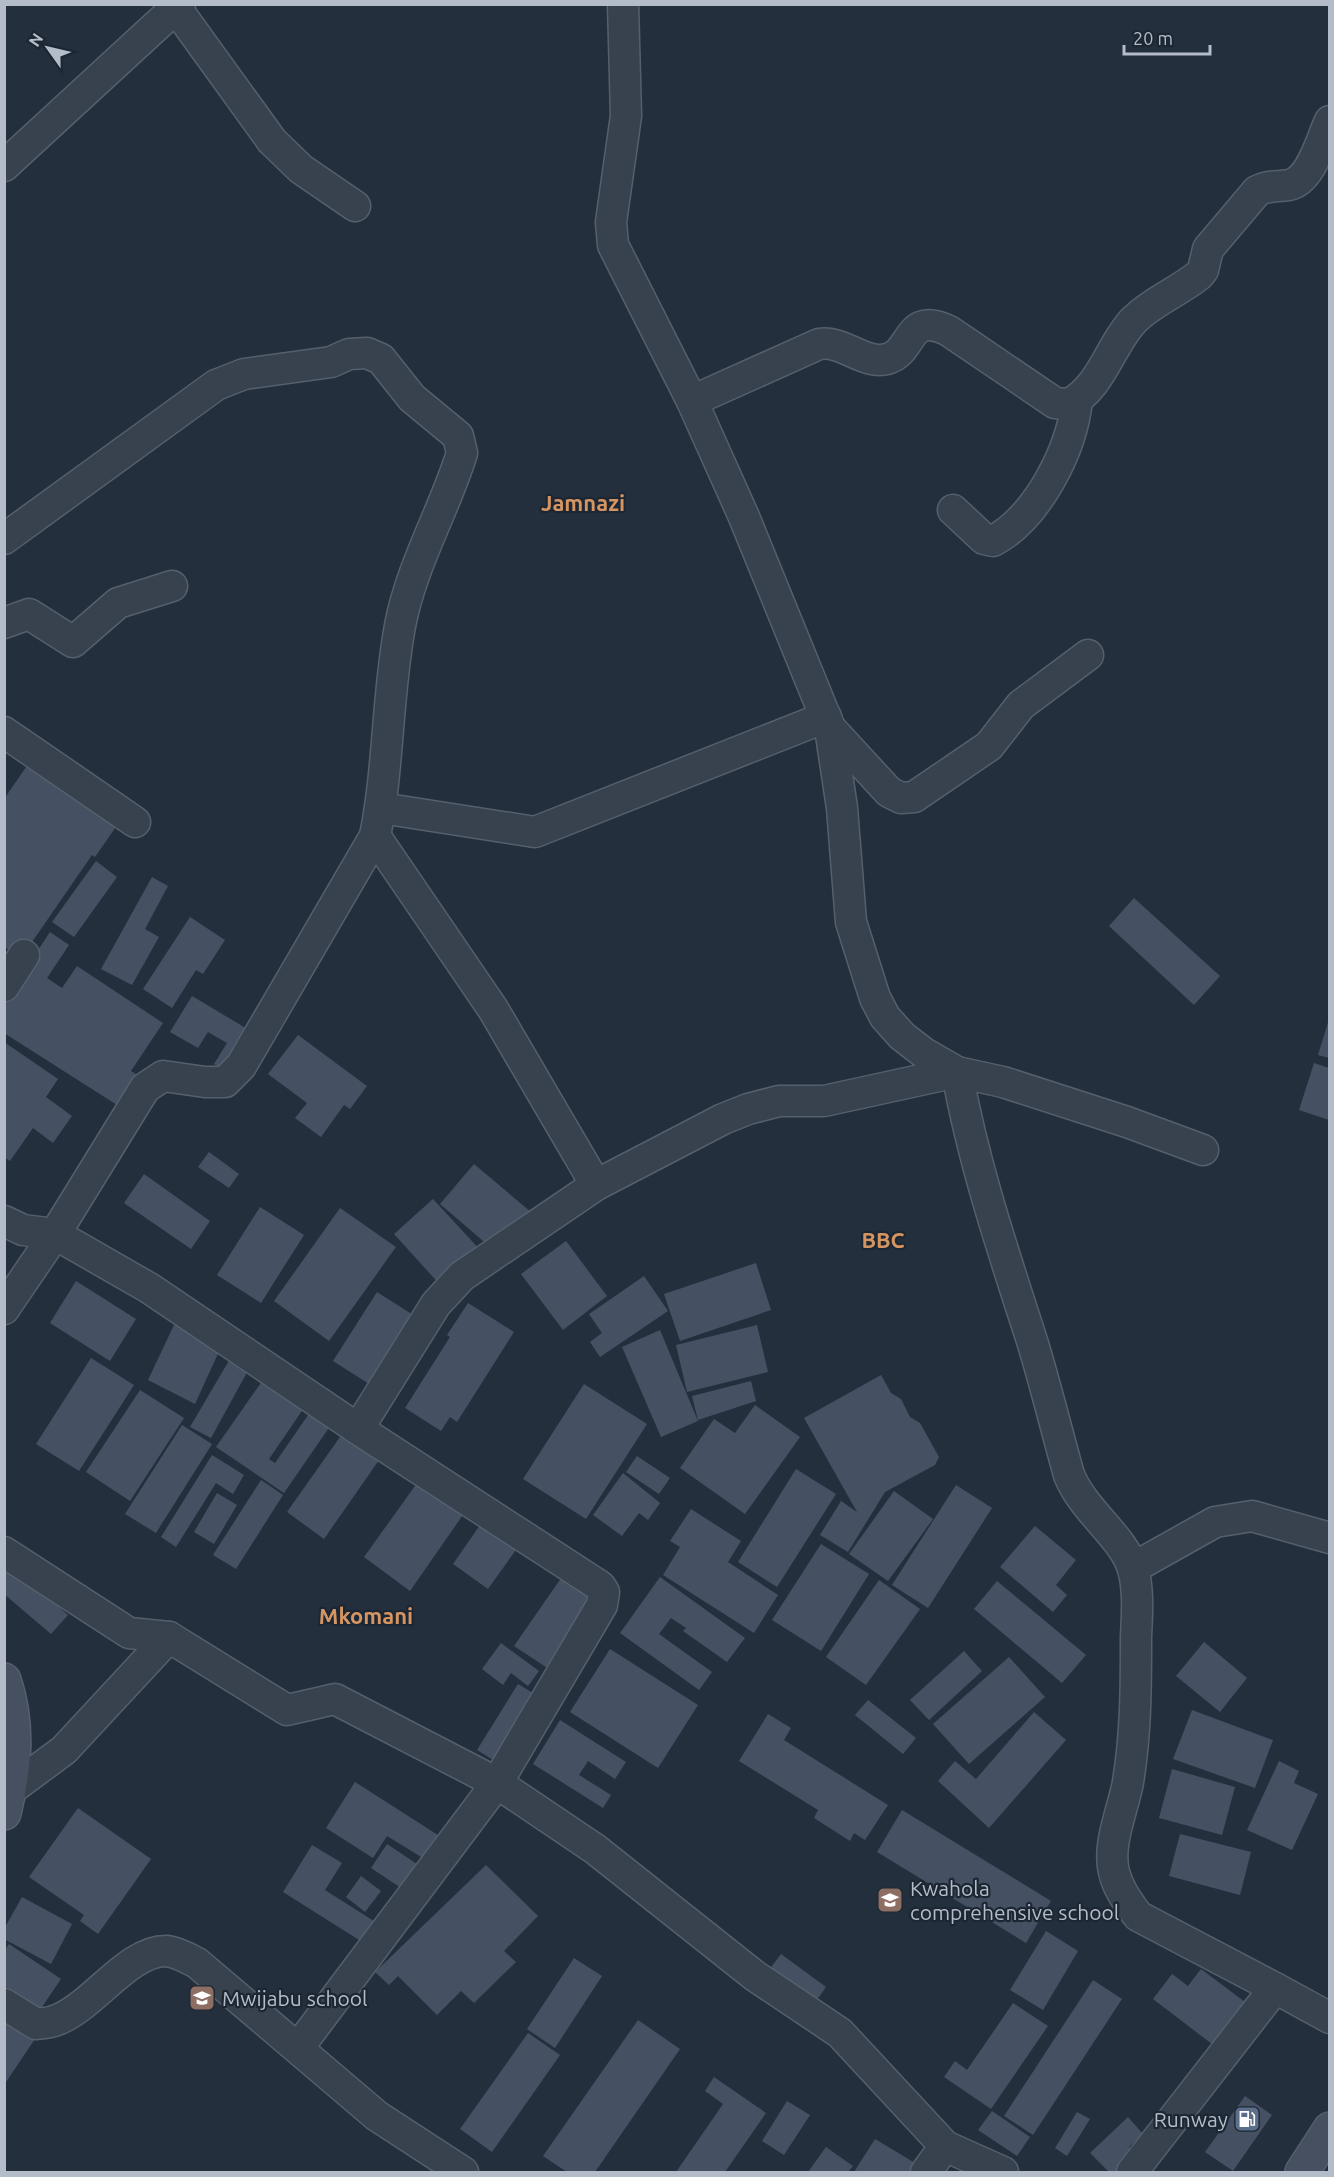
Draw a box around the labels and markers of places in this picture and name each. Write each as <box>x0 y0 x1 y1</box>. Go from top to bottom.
place label: Kwahola comprehensive school <box>910 1876 1119 1924</box>
school or university icon: Kwahola comprehensive school <box>875 1885 905 1915</box>
school or university icon: Mwijabu school <box>187 1983 217 2013</box>
place label: Mwijabu school <box>222 1986 368 2010</box>
fuel station icon: Runway <box>1232 2104 1262 2134</box>
place label: Runway <box>1154 2107 1228 2131</box>

